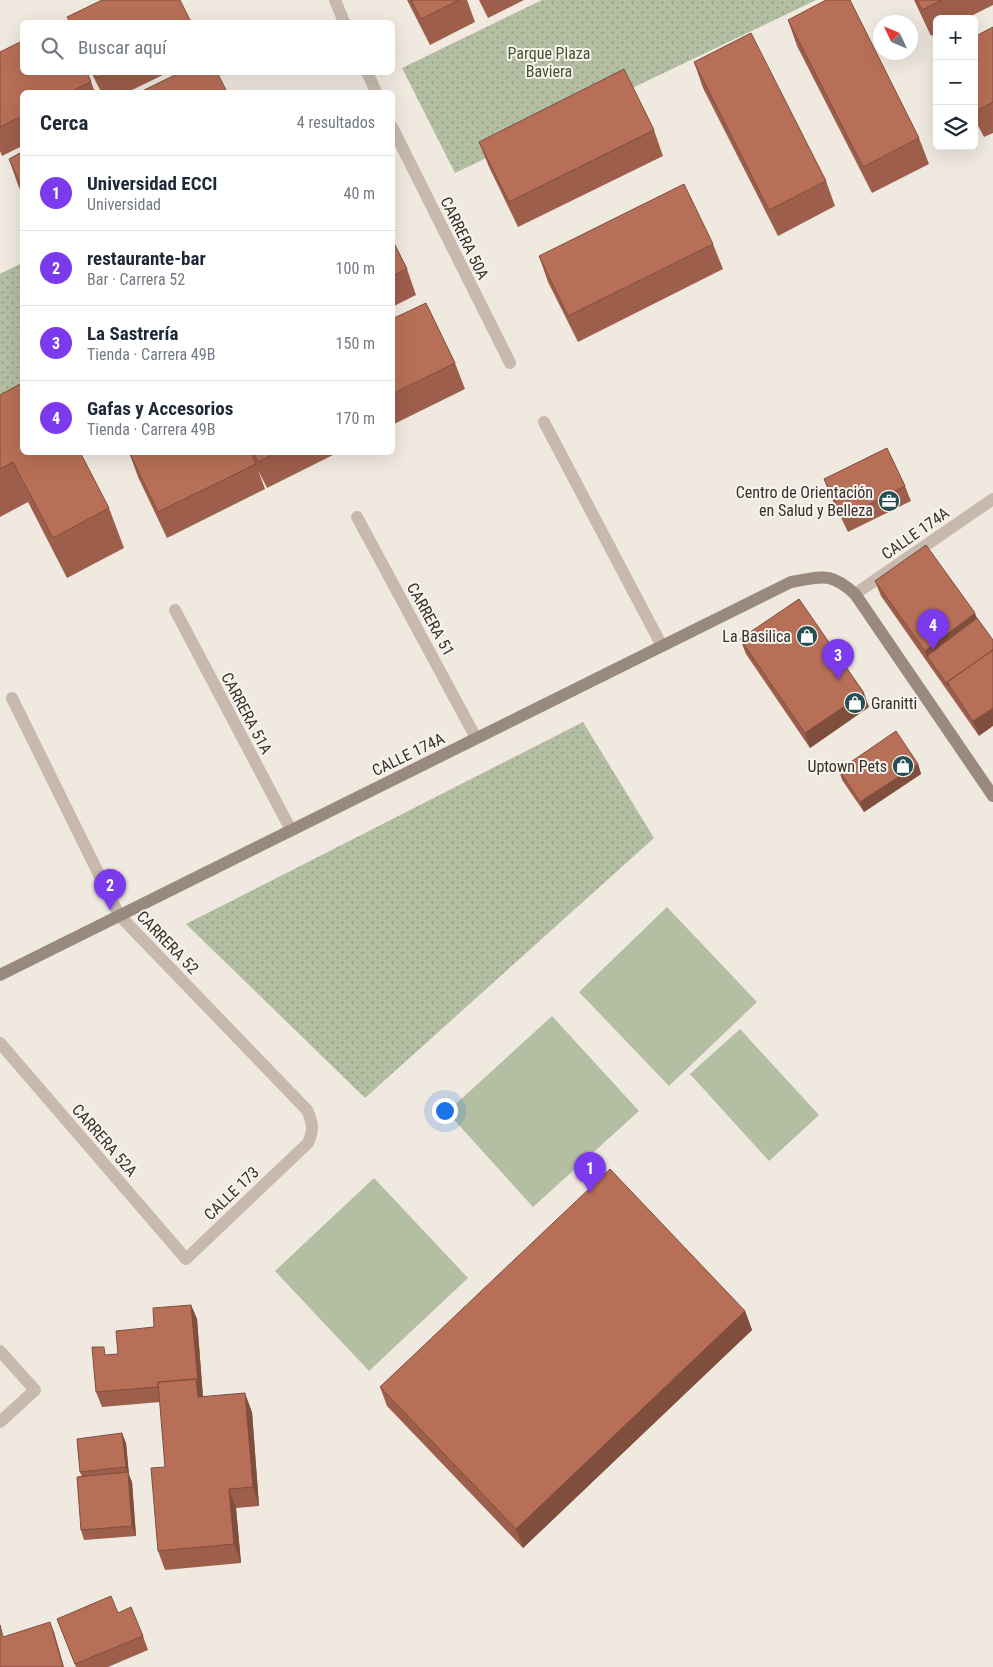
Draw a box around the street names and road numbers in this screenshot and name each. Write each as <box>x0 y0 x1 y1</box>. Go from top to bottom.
street label: CARRERA 50A <box>436 194 493 283</box>
street label: CALLE 174A <box>878 503 953 564</box>
street label: CARRERA 51 <box>403 579 458 659</box>
street label: CARRERA 51A <box>217 669 276 757</box>
street label: CALLE 174A <box>369 729 447 780</box>
street label: CARRERA 52 <box>133 907 202 978</box>
street label: CARRERA 52A <box>68 1100 141 1180</box>
street label: CALLE 173 <box>200 1163 263 1224</box>

